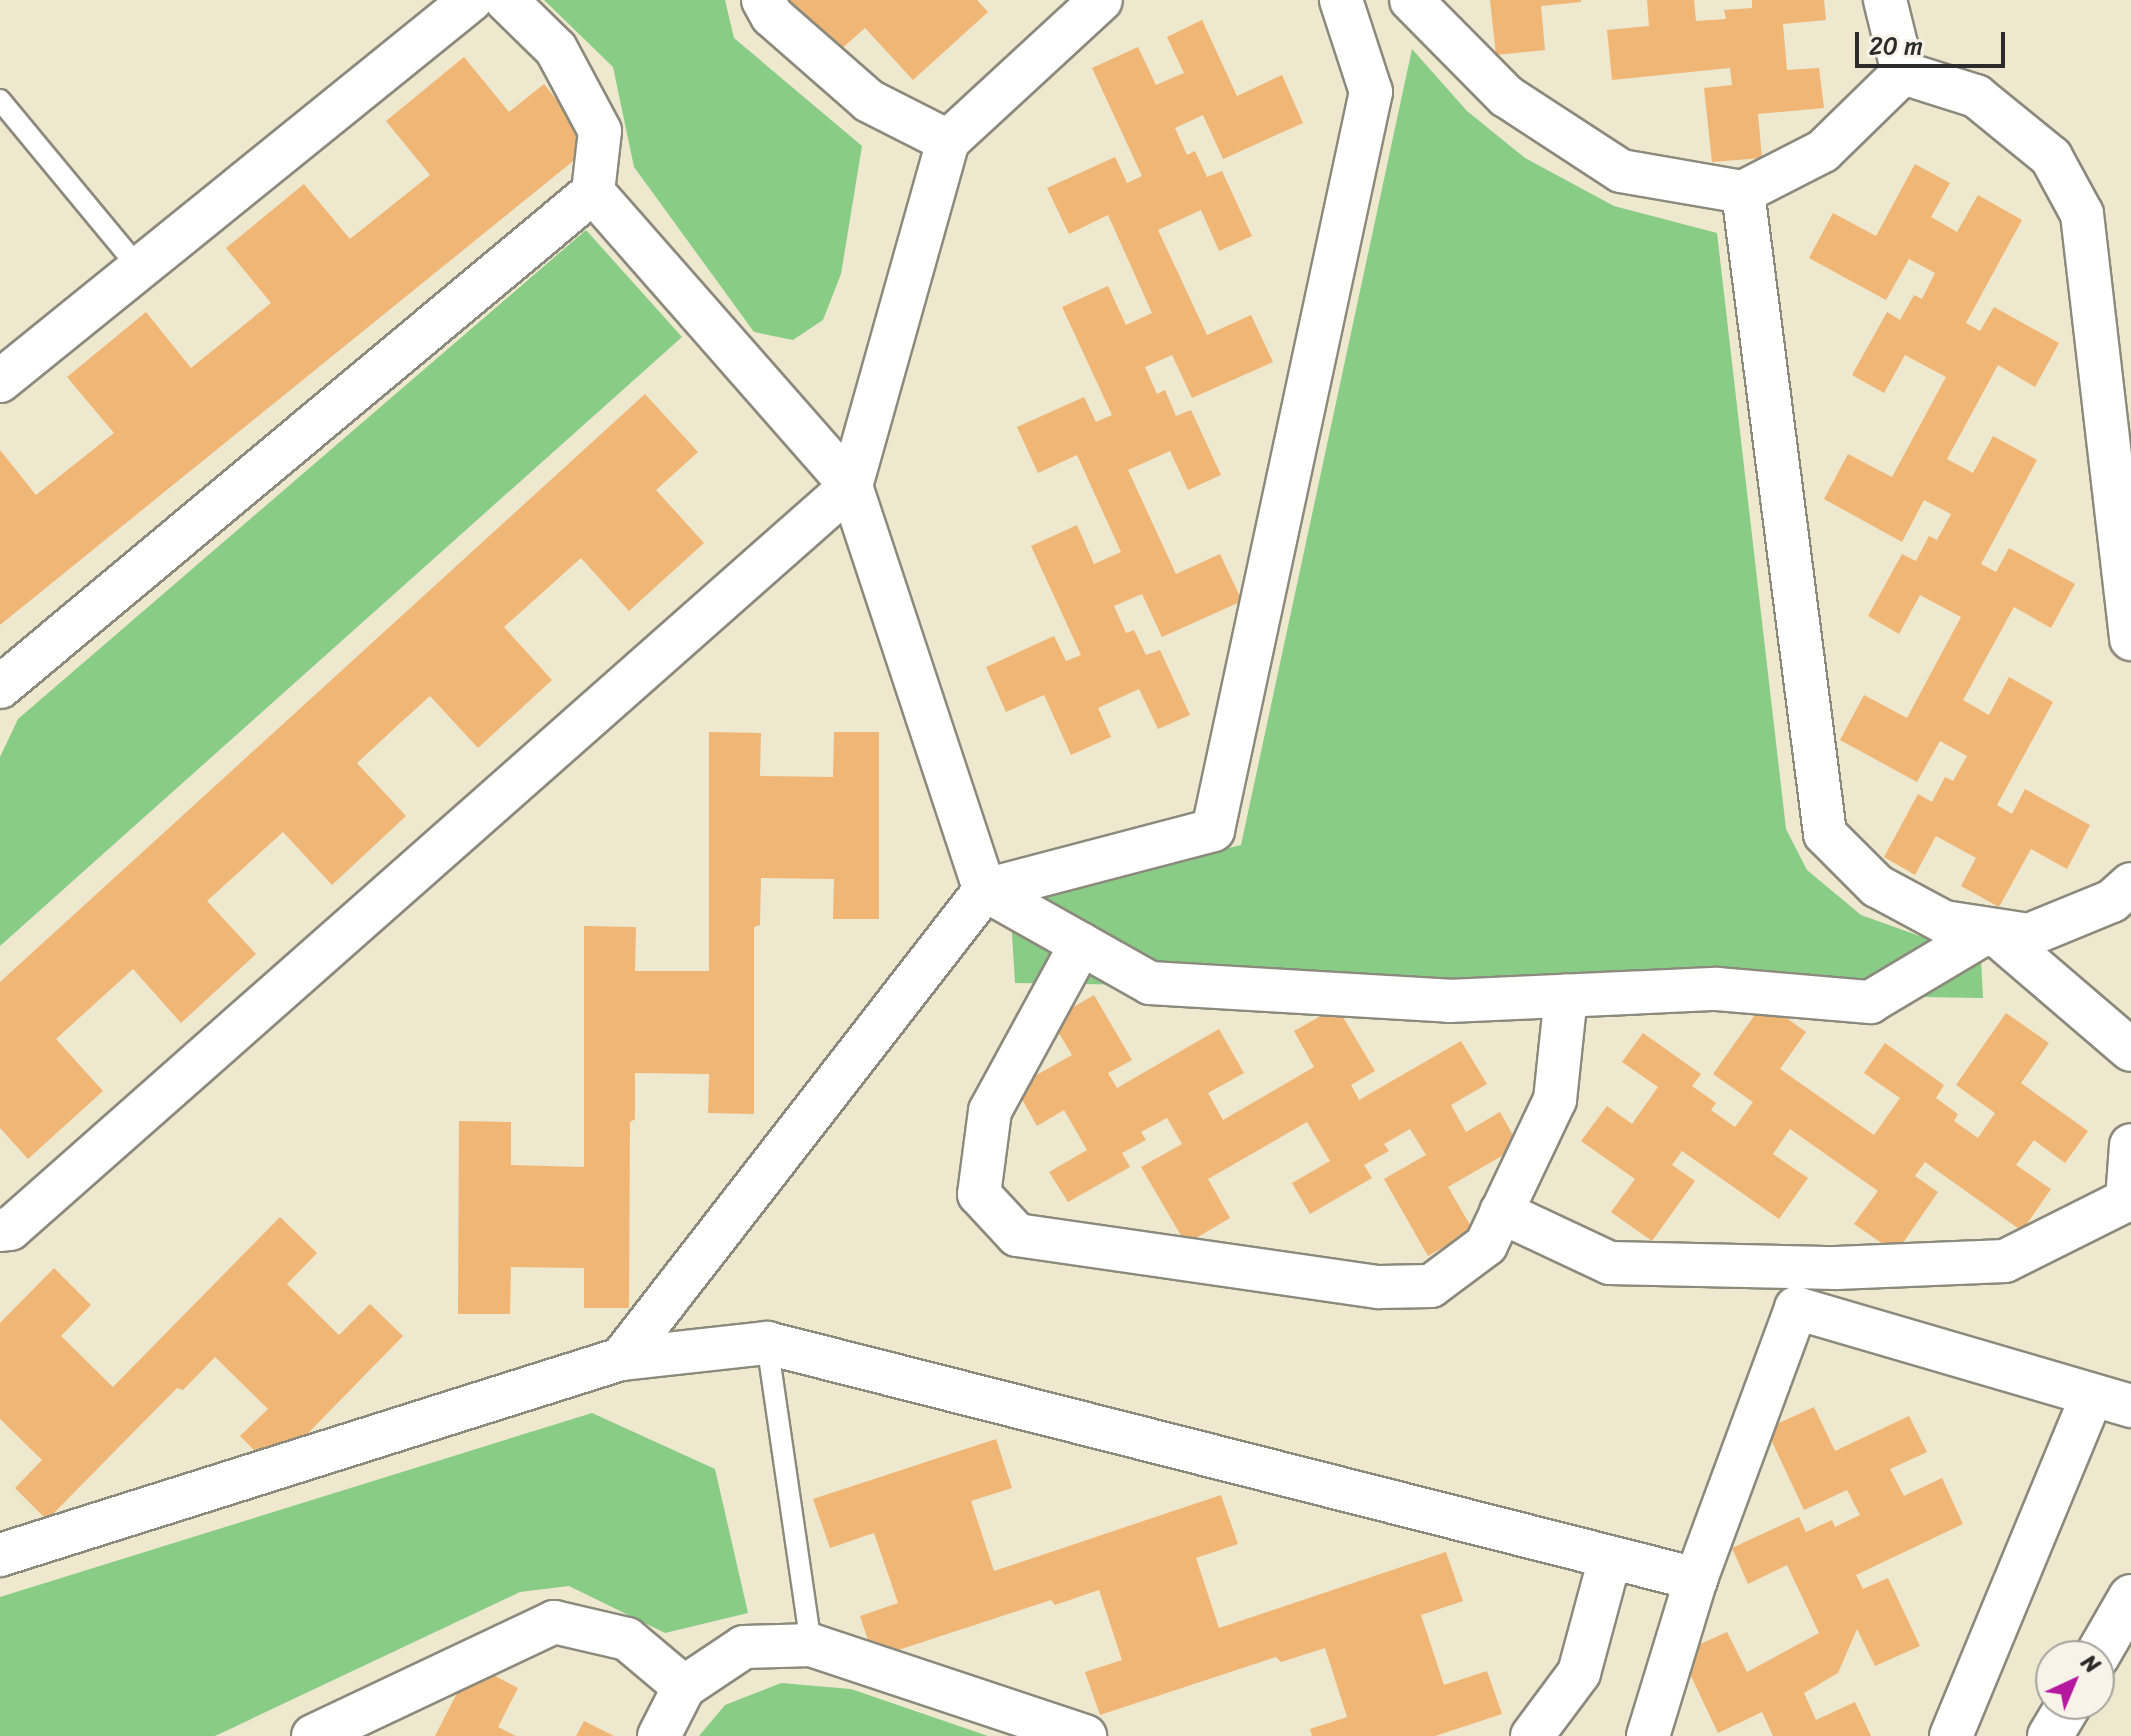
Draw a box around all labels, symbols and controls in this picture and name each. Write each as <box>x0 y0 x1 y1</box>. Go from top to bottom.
scale bar <box>1859 16 2009 66</box>
text: 20 m <box>1869 25 1923 67</box>
north arrow <box>2035 1640 2115 1720</box>
text: N <box>2072 1644 2110 1683</box>

